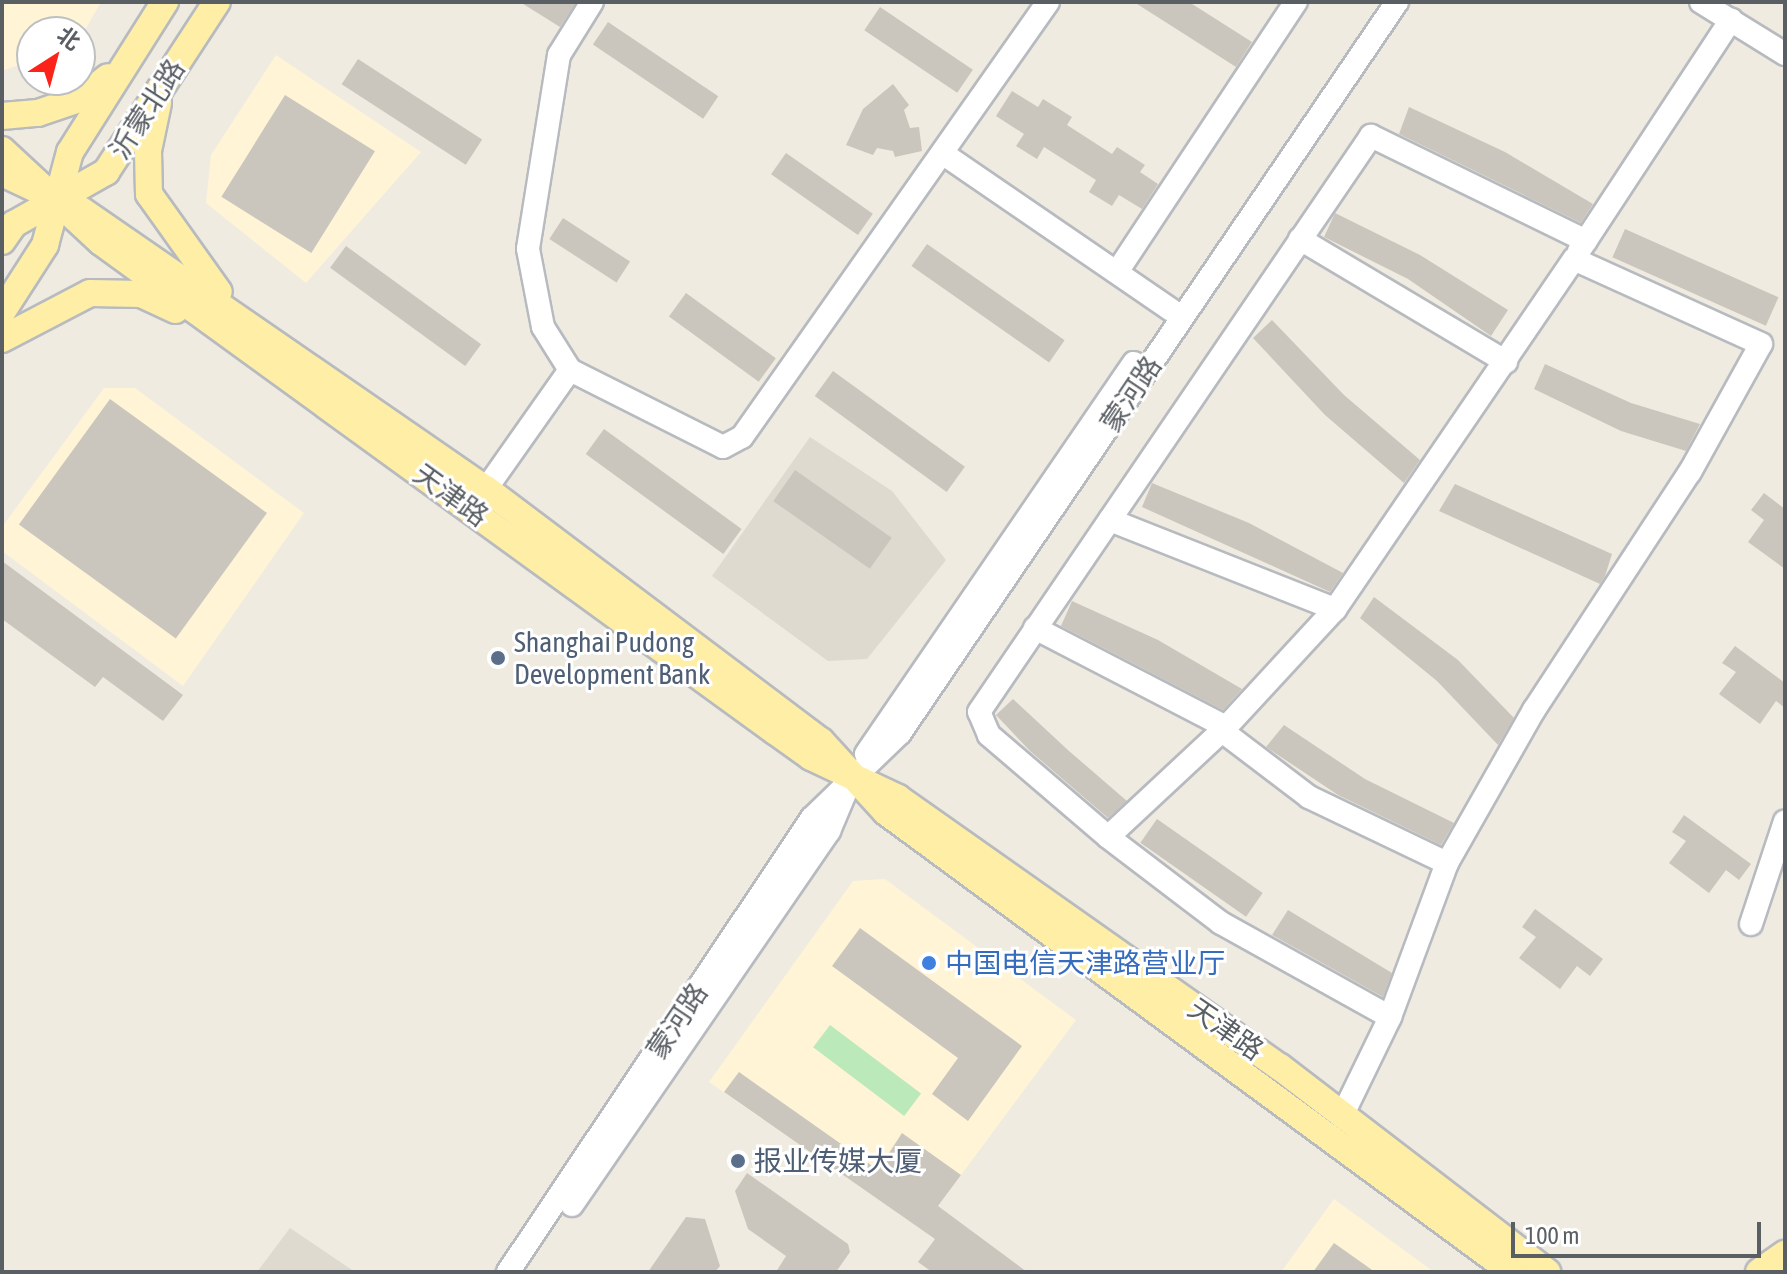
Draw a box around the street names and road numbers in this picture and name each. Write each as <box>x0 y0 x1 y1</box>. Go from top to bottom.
street label: 沂蒙北路 <box>102 53 192 165</box>
street label: 蒙河路 <box>1094 350 1168 438</box>
street label: 天津路 <box>407 457 495 533</box>
street label: 蒙河路 <box>640 977 714 1065</box>
street label: 天津路 <box>1182 991 1270 1067</box>

